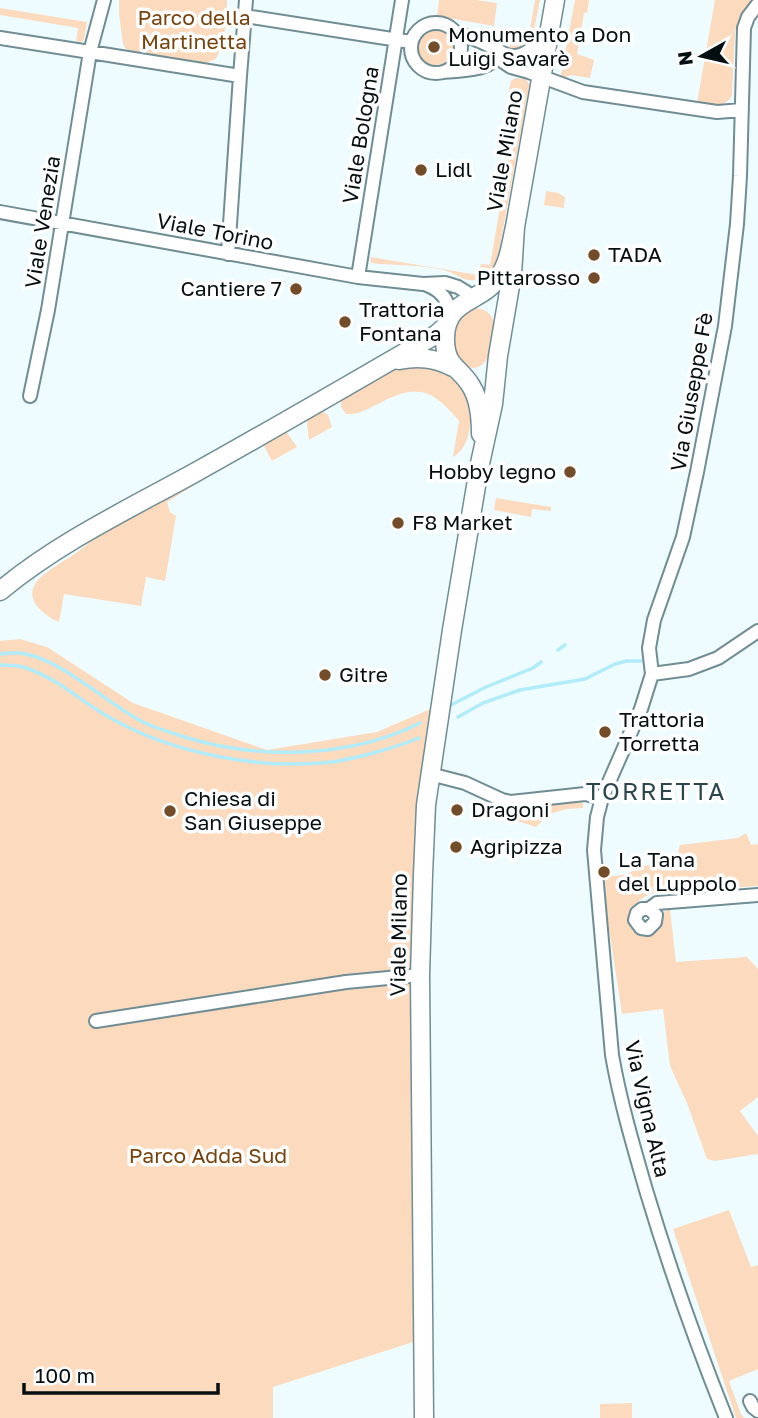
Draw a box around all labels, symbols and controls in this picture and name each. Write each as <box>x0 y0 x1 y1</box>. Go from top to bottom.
park label: Parco della Martinetta <box>137 4 251 54</box>
place label: Monumento a Don Luigi Savarè <box>448 21 631 71</box>
north arrow <box>667 21 737 91</box>
marker: Monumento a Don Luigi Savarè <box>426 39 442 55</box>
text: N <box>672 50 697 67</box>
street label: Viale Bologna <box>336 64 384 206</box>
street label: Viale Milano <box>481 88 528 214</box>
street label: Viale Venezia <box>19 154 65 290</box>
place label: Lidl <box>435 156 472 182</box>
marker: Lidl <box>413 162 429 178</box>
street label: Viale Torino <box>155 207 276 255</box>
place label: TADA <box>608 241 662 267</box>
marker: TADA <box>586 247 602 263</box>
place label: Pittarosso <box>477 264 580 290</box>
marker: Pittarosso <box>586 270 602 286</box>
place label: Cantiere 7 <box>180 275 282 301</box>
marker: Cantiere 7 <box>288 281 304 297</box>
place label: Trattoria Fontana <box>359 296 445 346</box>
street label: Via Giuseppe Fè <box>664 310 718 473</box>
marker: Trattoria Fontana <box>337 314 353 330</box>
place label: Hobby legno <box>428 458 556 484</box>
marker: Hobby legno <box>562 464 578 480</box>
place label: F8 Market <box>412 509 513 535</box>
marker: F8 Market <box>390 515 406 531</box>
place label: Gitre <box>339 661 388 687</box>
marker: Gitre <box>317 667 333 683</box>
place label: Trattoria Torretta <box>619 706 705 756</box>
marker: Trattoria Torretta <box>597 724 613 740</box>
district label: TORRETTA <box>586 776 726 805</box>
place label: Chiesa di San Giuseppe <box>184 785 322 835</box>
place label: Dragoni <box>471 796 550 822</box>
marker: Dragoni <box>449 802 465 818</box>
marker: Chiesa di San Giuseppe <box>162 803 178 819</box>
place label: Agripizza <box>470 833 563 859</box>
marker: Agripizza <box>448 839 464 855</box>
place label: La Tana del Luppolo <box>618 846 737 896</box>
marker: La Tana del Luppolo <box>596 864 612 880</box>
street label: Viale Milano <box>384 873 412 997</box>
street label: Via Vigna Alta <box>620 1038 676 1180</box>
park label: Parco Adda Sud <box>129 1142 287 1168</box>
scale bar <box>24 1352 219 1396</box>
text: 100 m <box>35 1362 95 1388</box>

